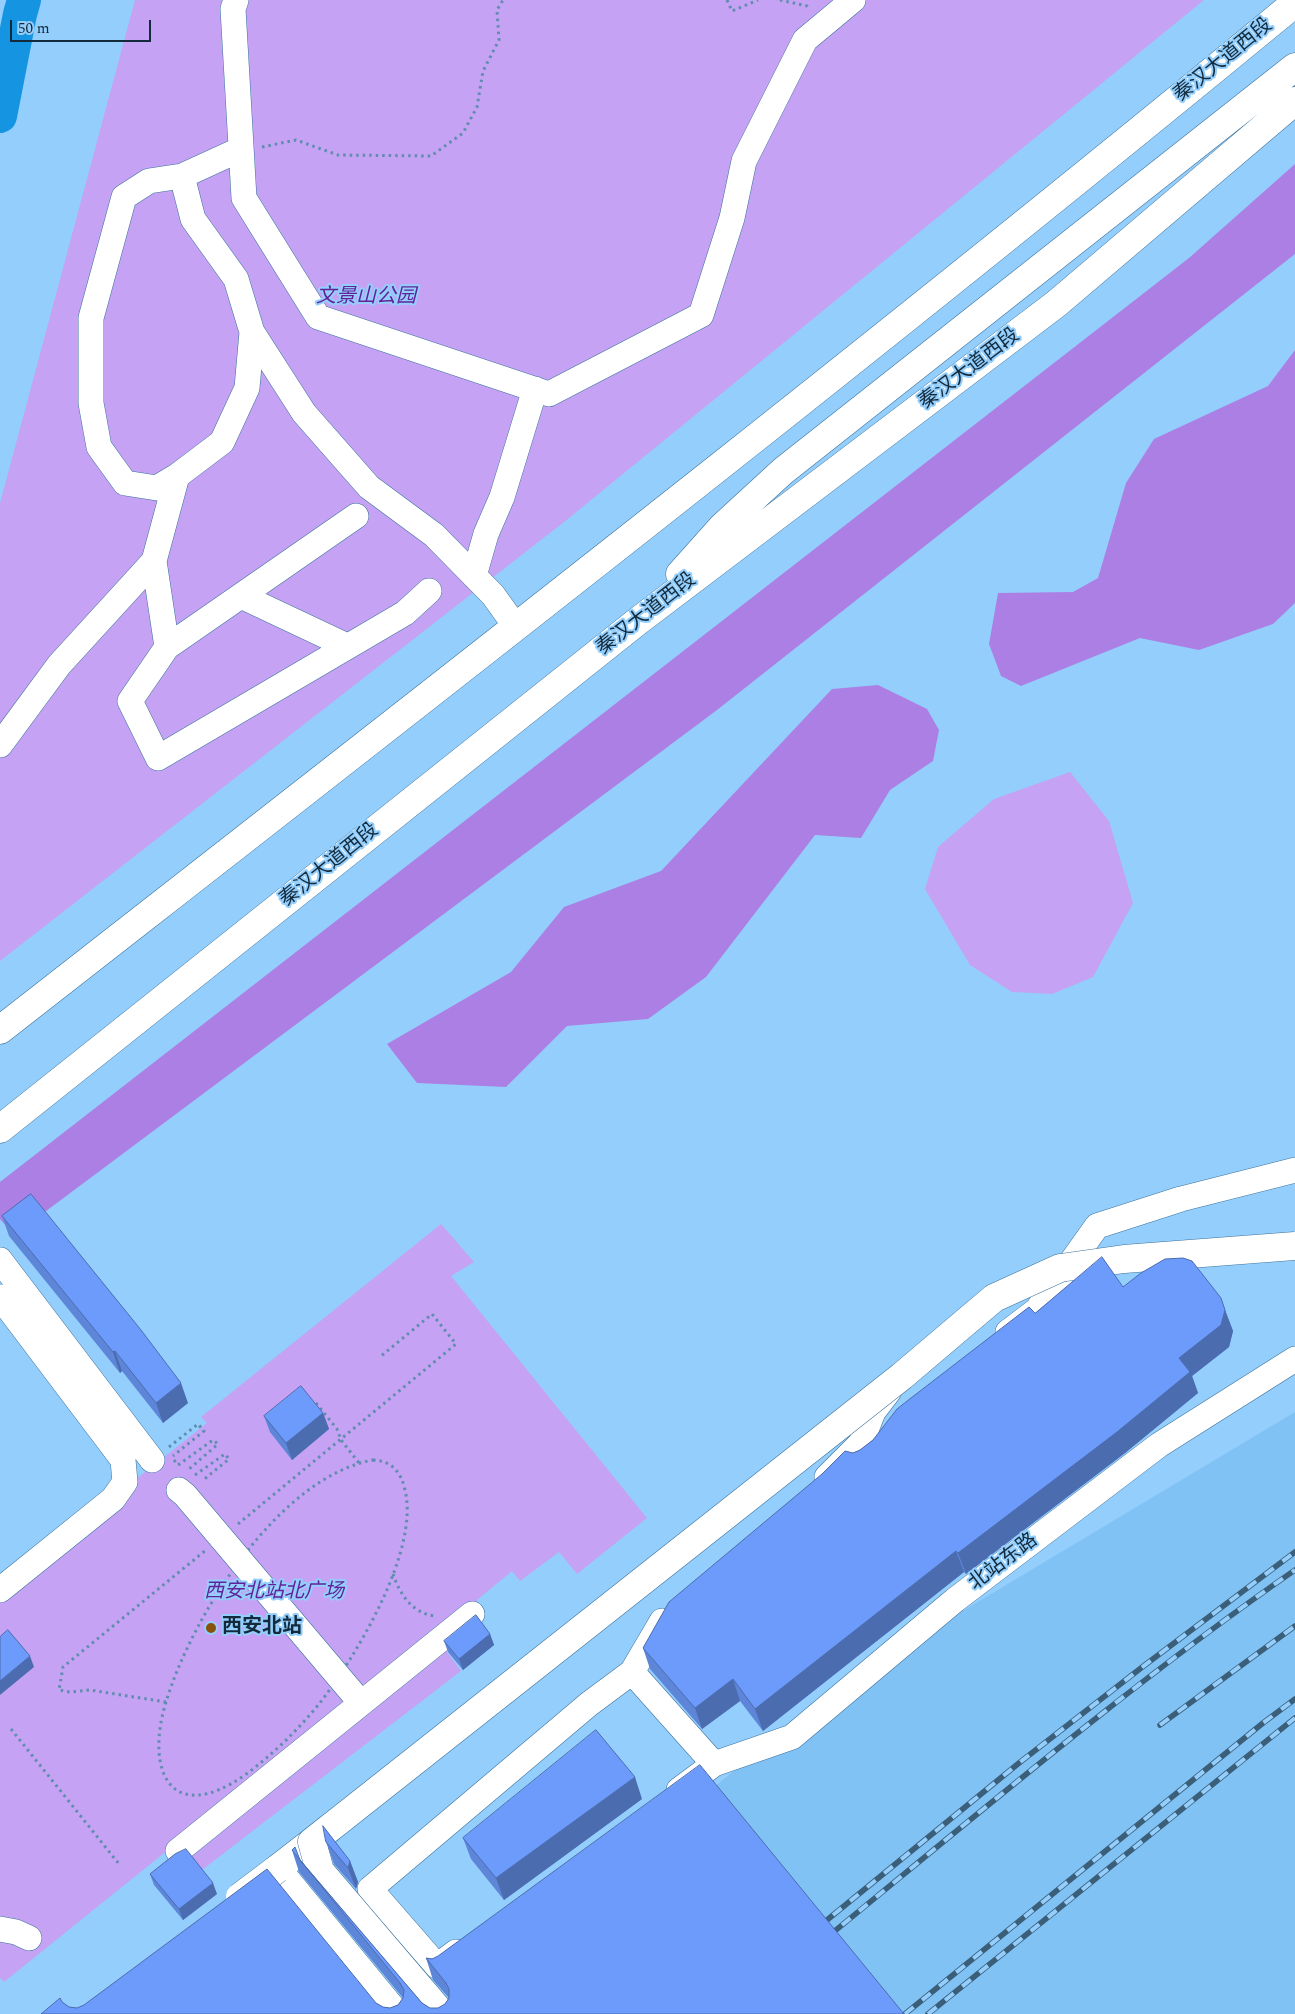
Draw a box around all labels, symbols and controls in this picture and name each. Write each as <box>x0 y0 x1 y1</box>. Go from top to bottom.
scale bar <box>12 10 154 42</box>
street label: 秦汉大道西段 <box>1170 14 1278 108</box>
text: 50 m <box>18 17 50 40</box>
park label: 文景山公园 <box>316 286 416 310</box>
street label: 秦汉大道西段 <box>915 324 1025 416</box>
street label: 秦汉大道西段 <box>592 569 702 661</box>
street label: 秦汉大道西段 <box>276 819 384 913</box>
street label: 北站东路 <box>965 1529 1043 1597</box>
park label: 西安北站北广场 <box>204 1581 344 1605</box>
place label: 西安北站 <box>222 1616 302 1640</box>
marker: 西安北站 <box>204 1621 218 1635</box>

